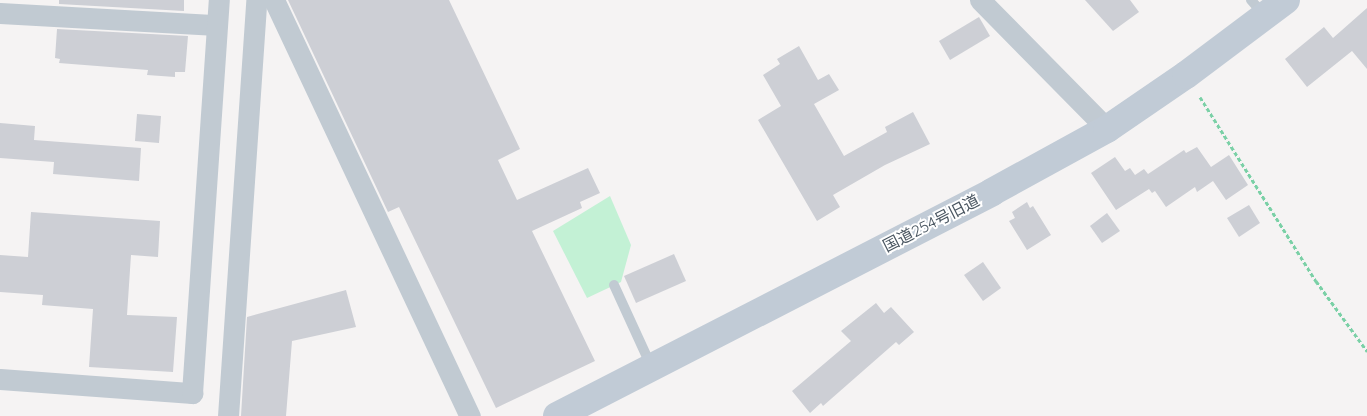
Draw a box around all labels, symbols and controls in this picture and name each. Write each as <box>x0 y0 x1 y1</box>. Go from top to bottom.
street label: 国道254号旧道 <box>879 190 983 256</box>

